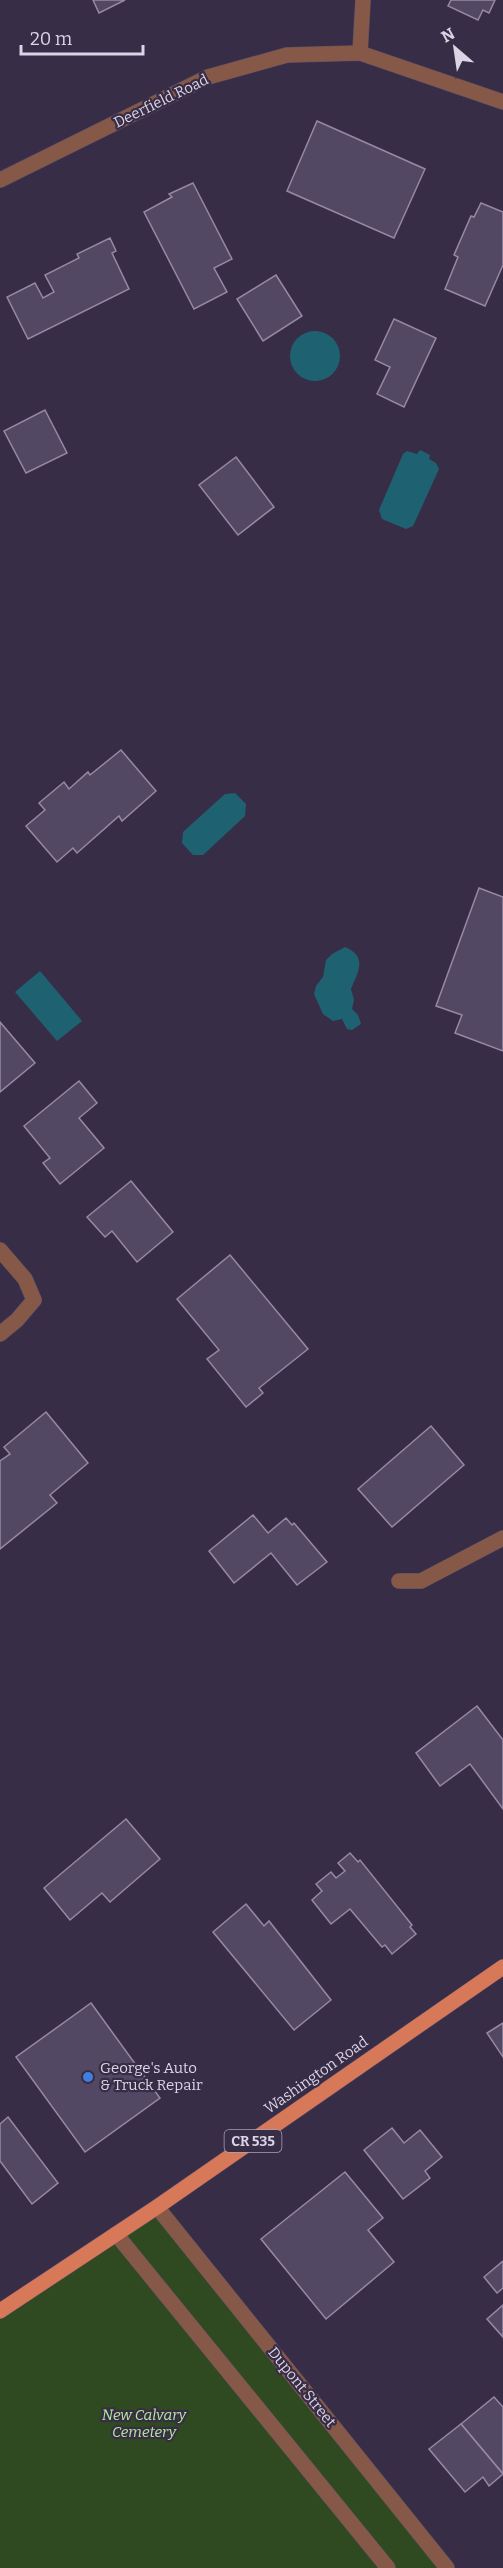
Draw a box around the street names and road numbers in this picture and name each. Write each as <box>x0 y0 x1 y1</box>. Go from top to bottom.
street label: Deerfield Road <box>111 70 211 132</box>
street label: Washington Road <box>261 2032 371 2118</box>
road number: CR 535 <box>224 2130 282 2152</box>
street label: Dupont Street <box>264 2343 340 2431</box>

